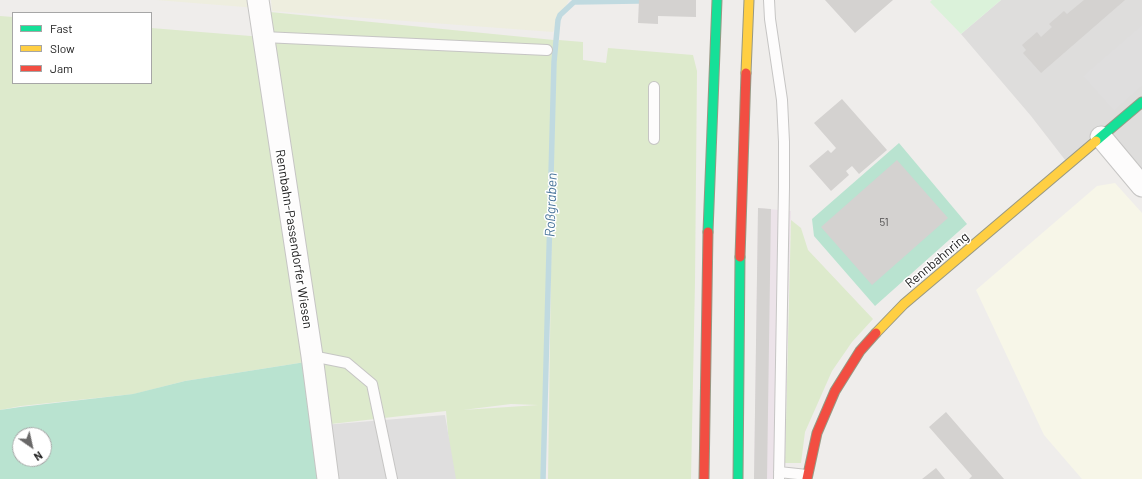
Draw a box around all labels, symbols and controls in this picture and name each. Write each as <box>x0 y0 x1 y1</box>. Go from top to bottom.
legend <box>12 12 152 84</box>
text: Fast <box>50 21 73 35</box>
text: Slow <box>50 41 75 55</box>
text: Jam <box>50 61 73 75</box>
street label: Rennbahn-Passendorfer Wiesen <box>272 148 316 330</box>
water label: Roßgraben <box>541 173 561 237</box>
house number: 51 <box>879 215 889 229</box>
street label: Rennbahnring <box>902 229 972 291</box>
north arrow <box>12 427 52 467</box>
text: N <box>32 449 45 464</box>

